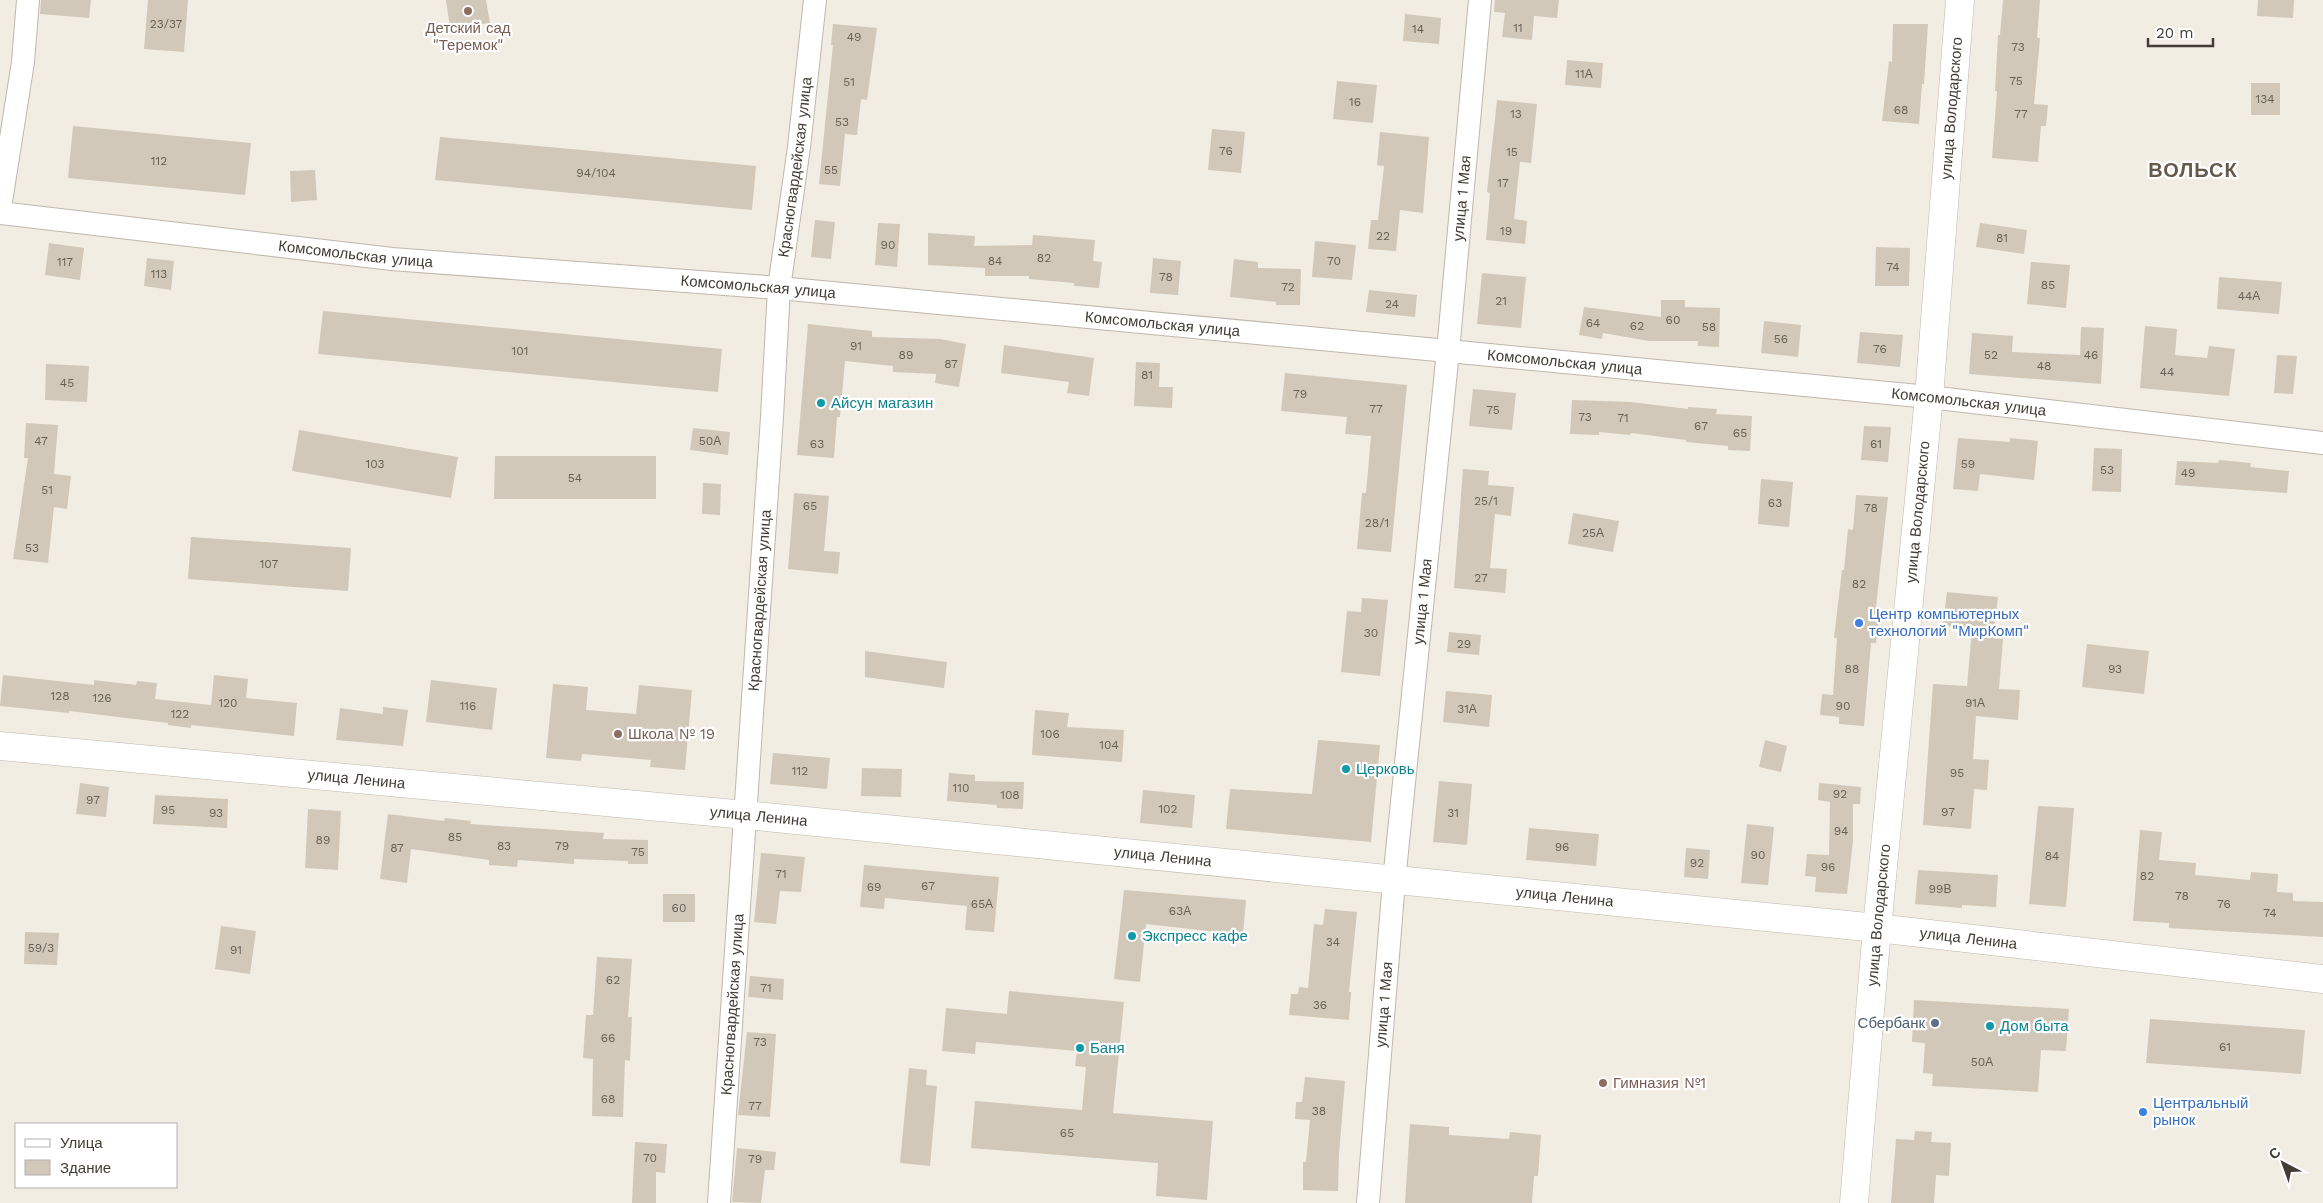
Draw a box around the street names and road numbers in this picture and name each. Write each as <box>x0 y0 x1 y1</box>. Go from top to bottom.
street label: улица Володарского <box>1937 36 1966 180</box>
street label: Красногвардейская улица <box>774 75 816 259</box>
street label: улица 1 Мая <box>1449 155 1475 242</box>
street label: Комсомольская улица <box>277 237 434 271</box>
street label: Комсомольская улица <box>680 272 837 302</box>
street label: Комсомольская улица <box>1084 308 1241 340</box>
street label: Комсомольская улица <box>1486 346 1644 379</box>
street label: Комсомольская улица <box>1891 384 2048 420</box>
street label: улица Володарского <box>1902 440 1934 584</box>
street label: Красногвардейская улица <box>745 508 775 692</box>
street label: улица 1 Мая <box>1409 558 1436 645</box>
street label: улица Ленина <box>307 766 407 793</box>
street label: улица Ленина <box>709 803 809 830</box>
street label: улица Ленина <box>1113 843 1213 871</box>
street label: улица Володарского <box>1863 843 1894 987</box>
street label: улица Ленина <box>1515 883 1615 911</box>
street label: Красногвардейская улица <box>717 912 748 1096</box>
street label: улица Ленина <box>1919 924 2019 953</box>
street label: улица 1 Мая <box>1372 961 1396 1048</box>

